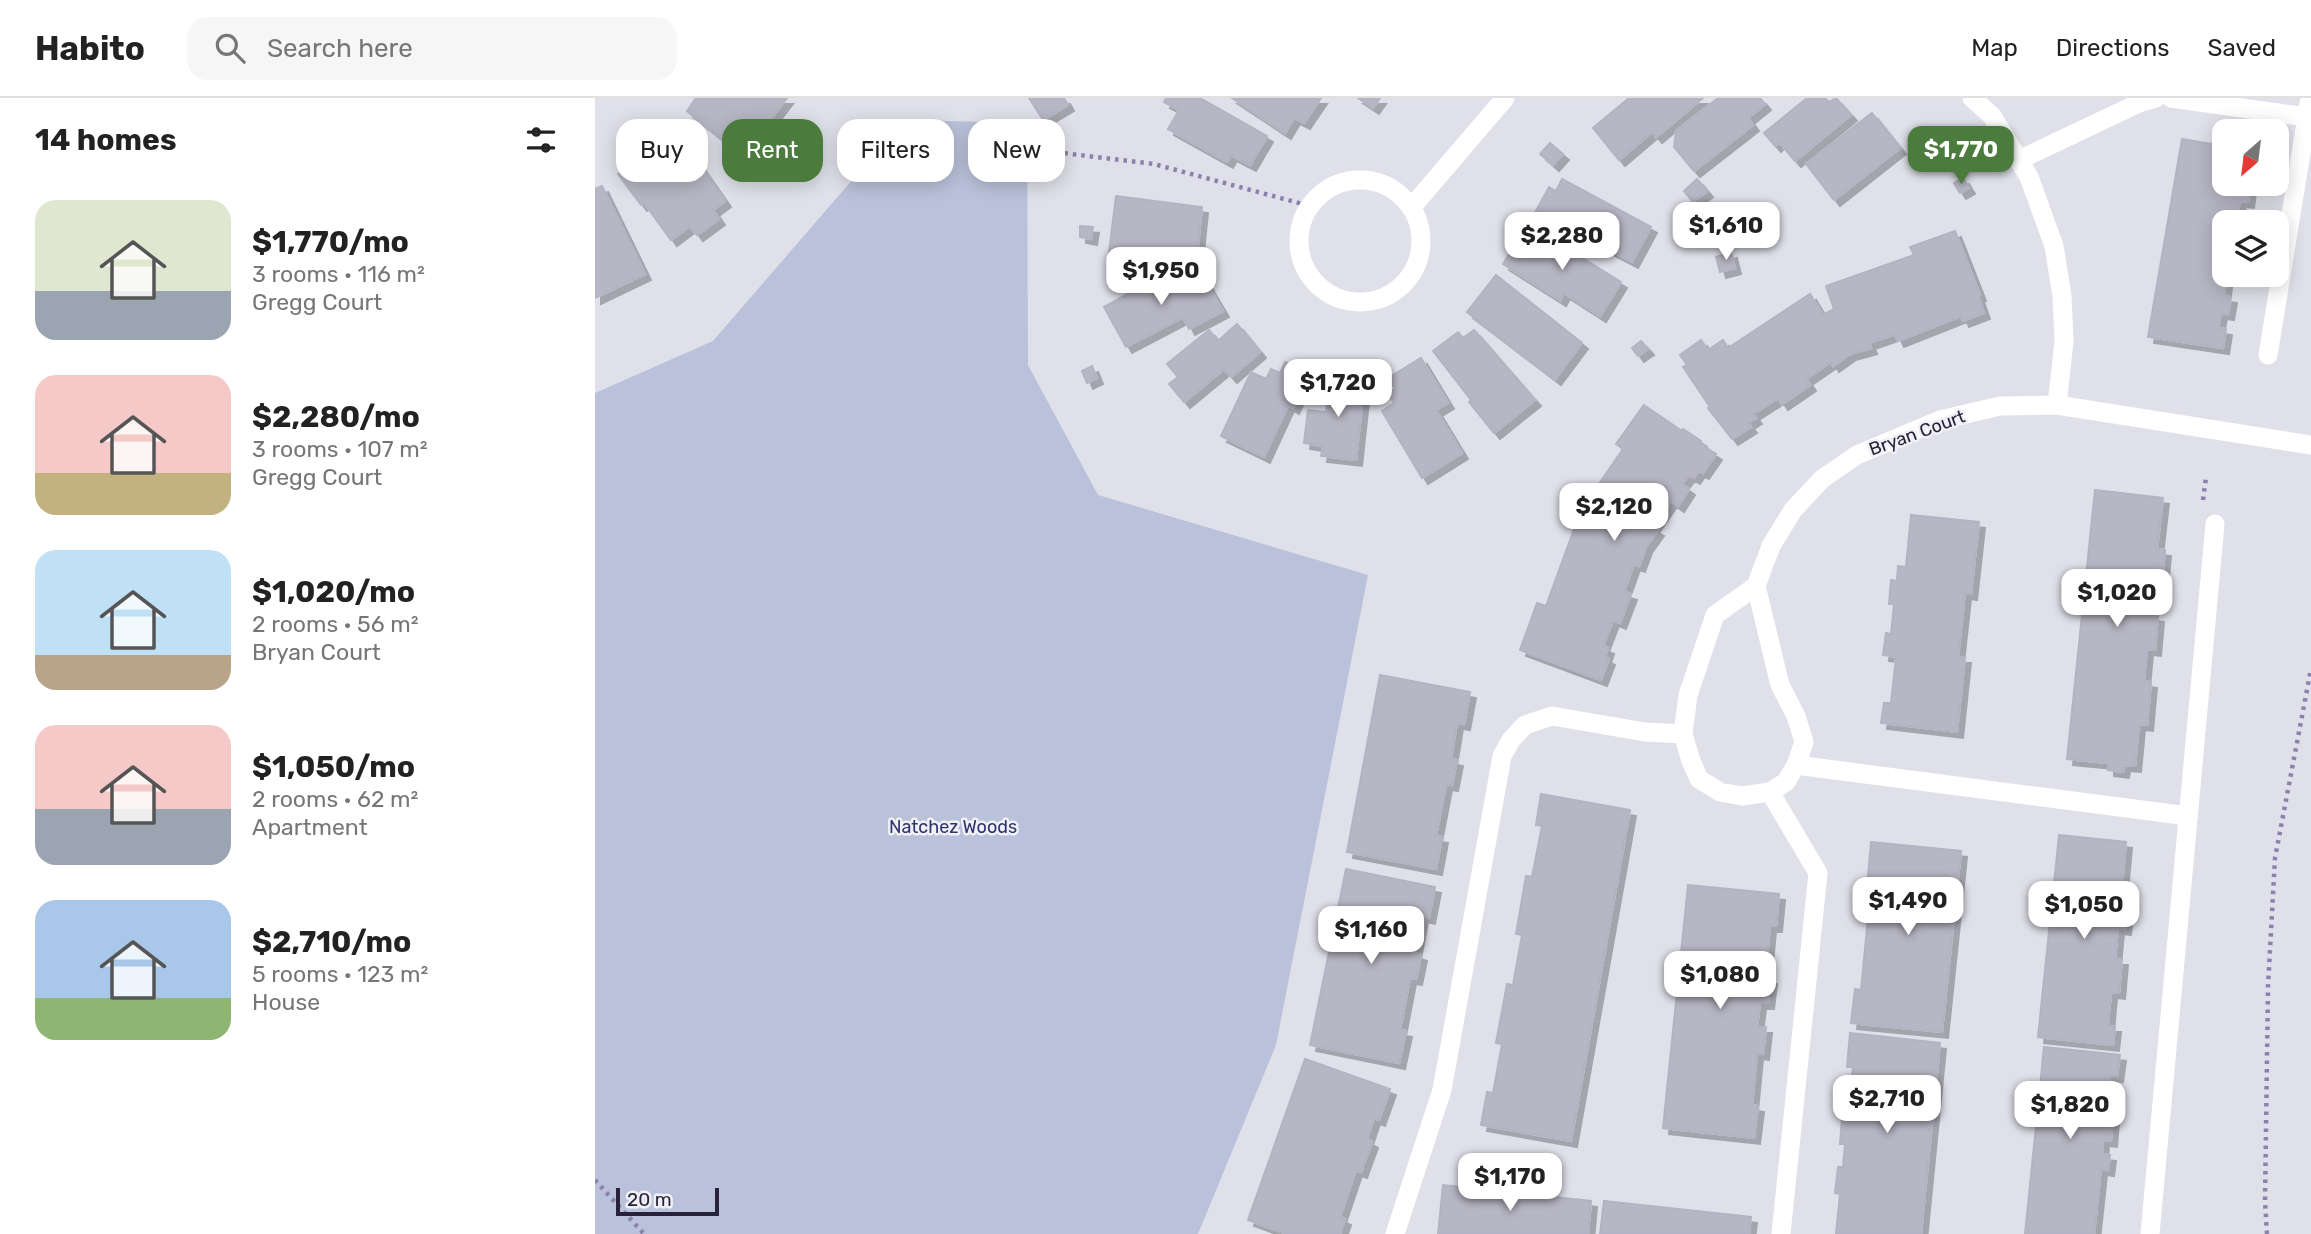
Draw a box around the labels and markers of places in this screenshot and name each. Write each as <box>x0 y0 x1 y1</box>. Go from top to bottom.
pin: $1,770 <box>1904 126 2018 186</box>
pin: $1,610 <box>1669 202 1783 262</box>
pin: $2,280 <box>1505 212 1619 272</box>
pin: $1,950 <box>1104 248 1218 307</box>
pin: $1,720 <box>1281 360 1395 419</box>
pin: $2,120 <box>1557 484 1671 543</box>
pin: $1,020 <box>2060 570 2174 629</box>
pin: $1,490 <box>1851 878 1965 937</box>
pin: $1,050 <box>2027 882 2141 941</box>
pin: $1,160 <box>1314 906 1428 966</box>
pin: $1,080 <box>1663 951 1777 1011</box>
pin: $2,710 <box>1830 1076 1944 1135</box>
pin: $1,820 <box>2013 1082 2127 1141</box>
pin: $1,170 <box>1453 1154 1567 1213</box>

